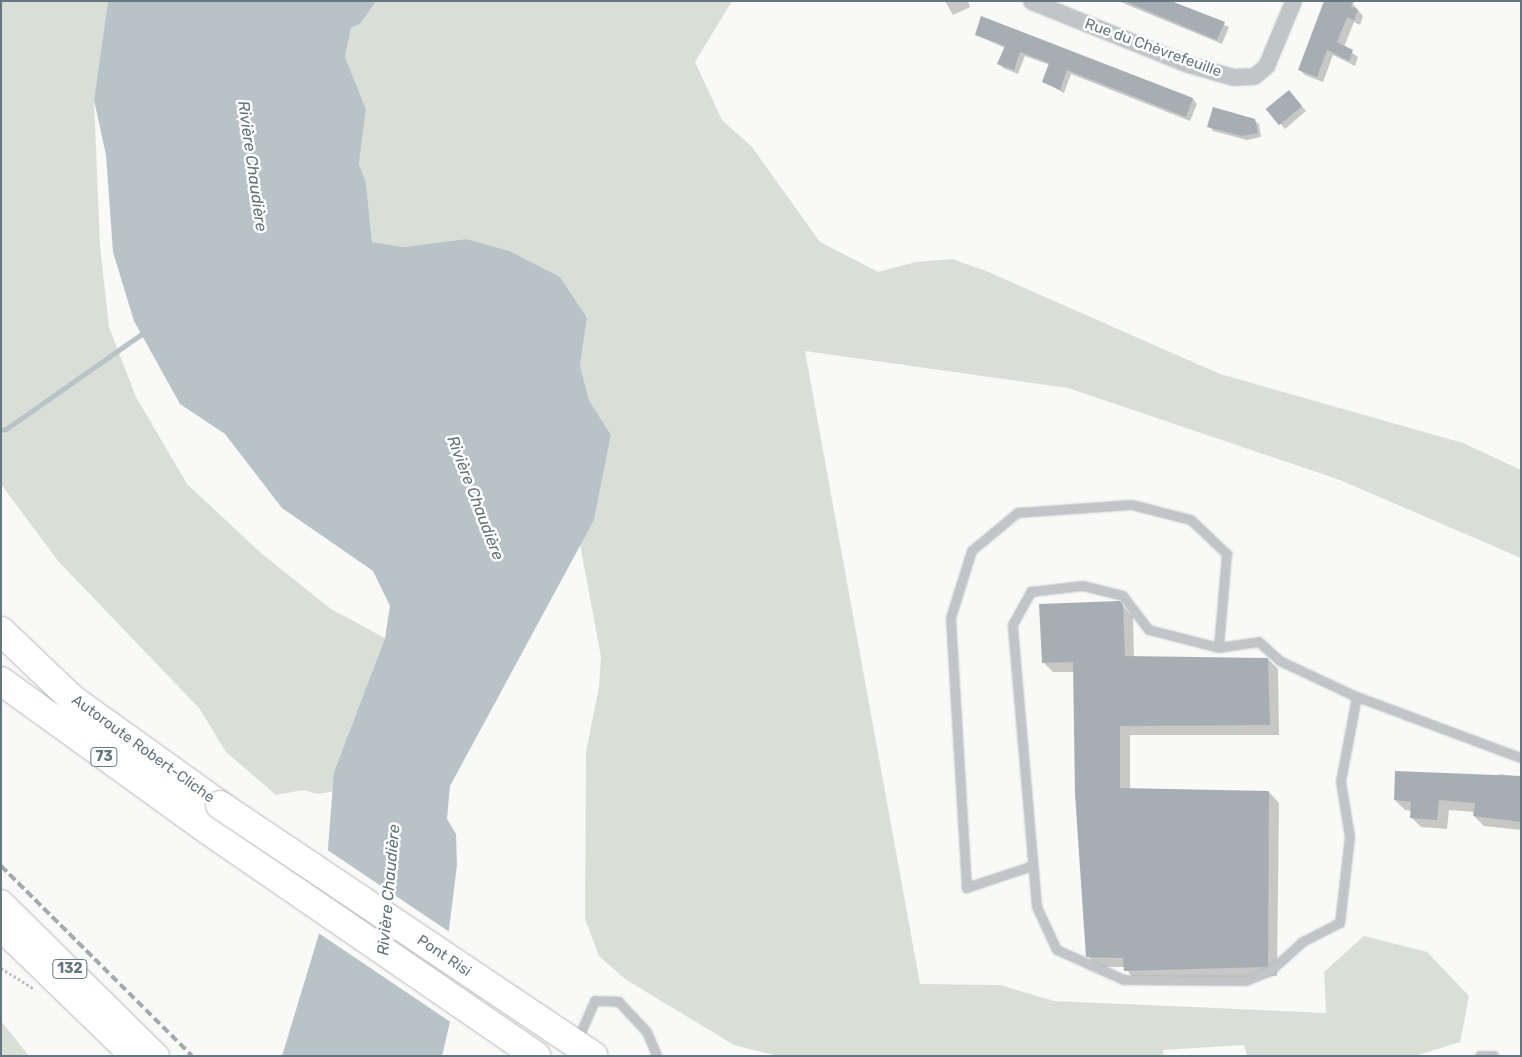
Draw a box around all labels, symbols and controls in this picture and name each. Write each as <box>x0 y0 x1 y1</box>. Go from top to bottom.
street label: Rue du Chèvrefeuille <box>1082 15 1224 81</box>
water label: Rivière Chaudière <box>233 100 271 232</box>
water label: Rivière Chaudière <box>442 433 508 563</box>
street label: Autoroute Robert-Cliche <box>68 691 218 807</box>
road number: 73 <box>90 746 118 769</box>
water label: Rivière Chaudière <box>374 824 404 956</box>
street label: Pont Risi <box>414 931 474 981</box>
road number: 132 <box>51 958 89 981</box>

